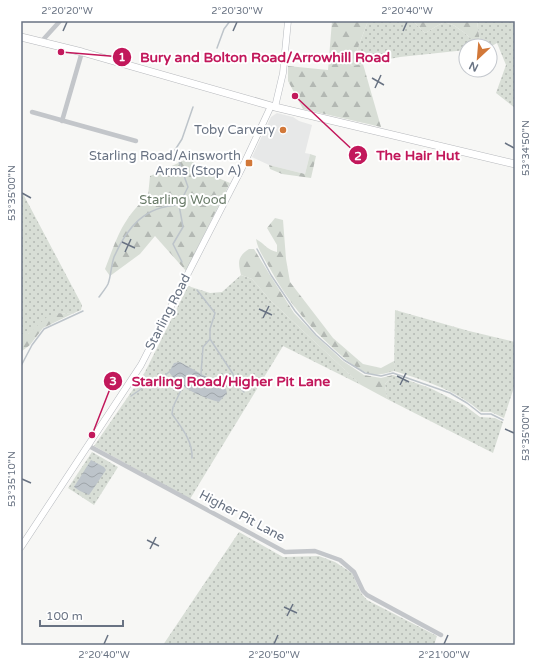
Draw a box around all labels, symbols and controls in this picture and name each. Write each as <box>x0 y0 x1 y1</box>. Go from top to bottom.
text: 2°20'20"W <box>41 5 93 17</box>
text: 2°20'30"W <box>211 5 263 17</box>
text: 2°20'40"W <box>381 5 433 17</box>
north arrow <box>458 38 498 78</box>
callout: Bury and Bolton Road/Arrowhill Road <box>112 44 398 70</box>
text: Bury and Bolton Road/Arrowhill Road <box>140 49 390 66</box>
text: 1 <box>118 50 126 64</box>
text: N <box>467 59 481 74</box>
text: 53°34'50"N <box>520 120 532 176</box>
place label: Toby Carvery <box>194 122 275 138</box>
marker: Toby Carvery <box>278 125 288 135</box>
callout: The Hair Hut <box>348 142 467 168</box>
text: The Hair Hut <box>375 147 461 164</box>
place label: Starling Road/Ainsworth Arms (Stop A) <box>89 148 241 179</box>
text: 2 <box>354 149 362 163</box>
marker: Starling Road/Ainsworth Arms (Stop A) <box>244 158 254 168</box>
text: 53°35'00"N <box>6 165 18 221</box>
park label: Starling Wood <box>139 192 227 208</box>
street label: Starling Road <box>142 271 194 353</box>
callout: Starling Road/Higher Pit Lane <box>103 368 338 394</box>
text: Starling Road/Higher Pit Lane <box>132 373 330 390</box>
text: 3 <box>109 374 117 388</box>
text: 53°35'00"N <box>520 405 532 461</box>
text: 53°35'10"N <box>6 451 18 507</box>
street label: Higher Pit Lane <box>196 487 288 545</box>
scale bar <box>40 602 123 628</box>
text: 100 m <box>46 609 83 623</box>
text: 2°20'40"W <box>78 649 130 661</box>
text: 2°20'50"W <box>248 649 300 661</box>
text: 2°21'00"W <box>418 649 470 661</box>

